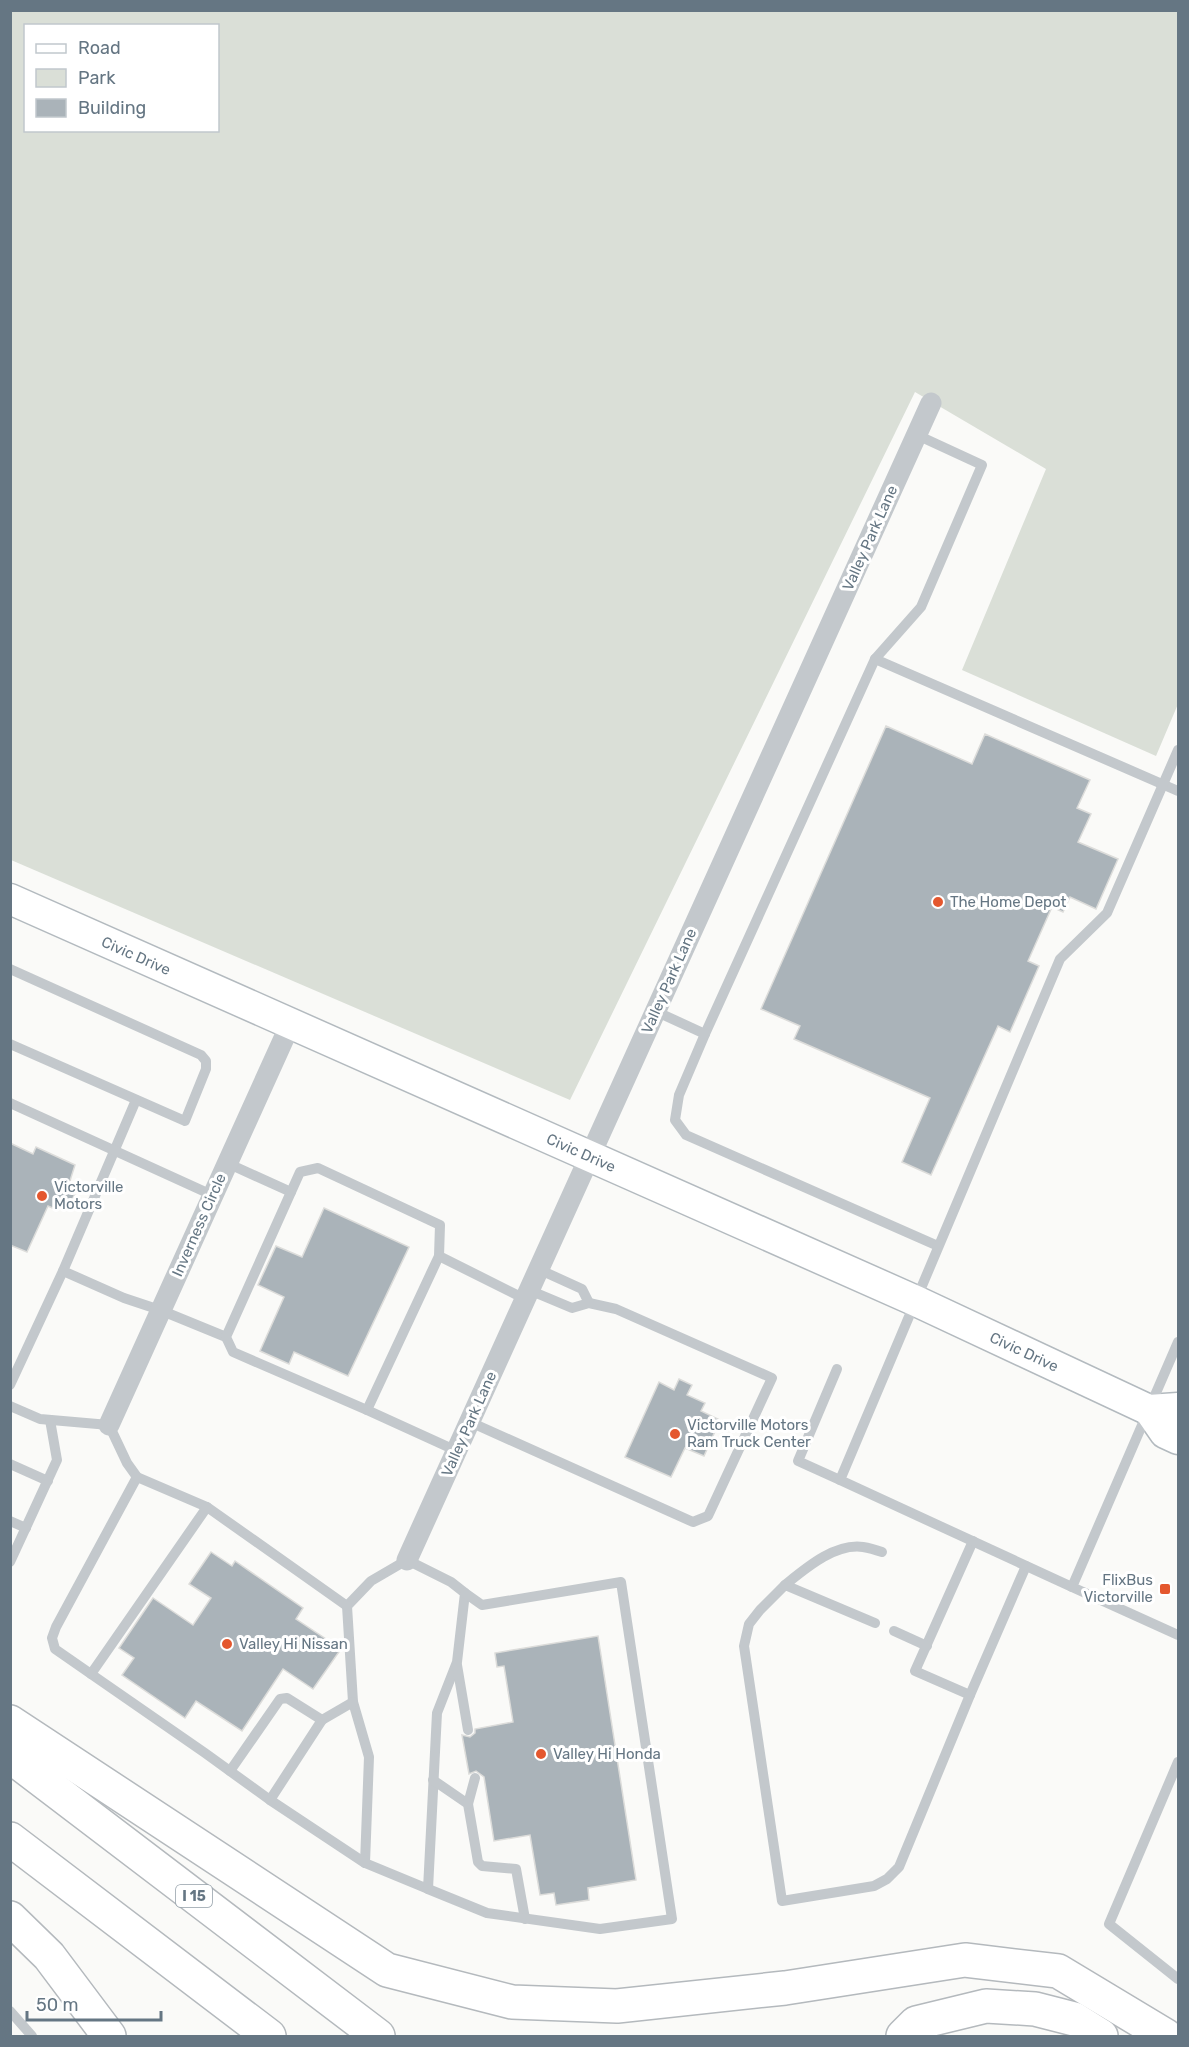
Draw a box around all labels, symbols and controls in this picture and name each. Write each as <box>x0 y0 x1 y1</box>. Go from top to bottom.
legend <box>24 24 219 132</box>
text: Road <box>78 37 121 59</box>
text: Park <box>78 67 116 89</box>
text: Building <box>78 97 146 119</box>
street label: Valley Park Lane <box>839 483 901 593</box>
place label: The Home Depot <box>950 893 1067 911</box>
marker: The Home Depot <box>931 895 945 909</box>
street label: Valley Park Lane <box>638 926 700 1036</box>
street label: Civic Drive <box>99 933 173 979</box>
street label: Civic Drive <box>544 1130 618 1176</box>
street label: Inverness Circle <box>168 1171 230 1279</box>
place label: Victorville Motors <box>54 1178 124 1213</box>
marker: Victorville Motors <box>35 1189 49 1203</box>
street label: Civic Drive <box>987 1328 1061 1376</box>
street label: Valley Park Lane <box>438 1369 500 1479</box>
place label: Victorville Motors Ram Truck Center <box>687 1416 811 1451</box>
marker: Victorville Motors Ram Truck Center <box>668 1427 682 1441</box>
place label: FlixBus Victorville <box>1084 1571 1153 1606</box>
marker: FlixBus Victorville <box>1158 1582 1172 1596</box>
place label: Valley Hi Nissan <box>239 1635 348 1653</box>
marker: Valley Hi Nissan <box>220 1637 234 1651</box>
place label: Valley Hi Honda <box>553 1745 661 1763</box>
marker: Valley Hi Honda <box>534 1747 548 1761</box>
road number: I 15 <box>176 1885 212 1907</box>
scale bar <box>27 1984 160 2022</box>
text: 50 m <box>36 1994 79 2016</box>

